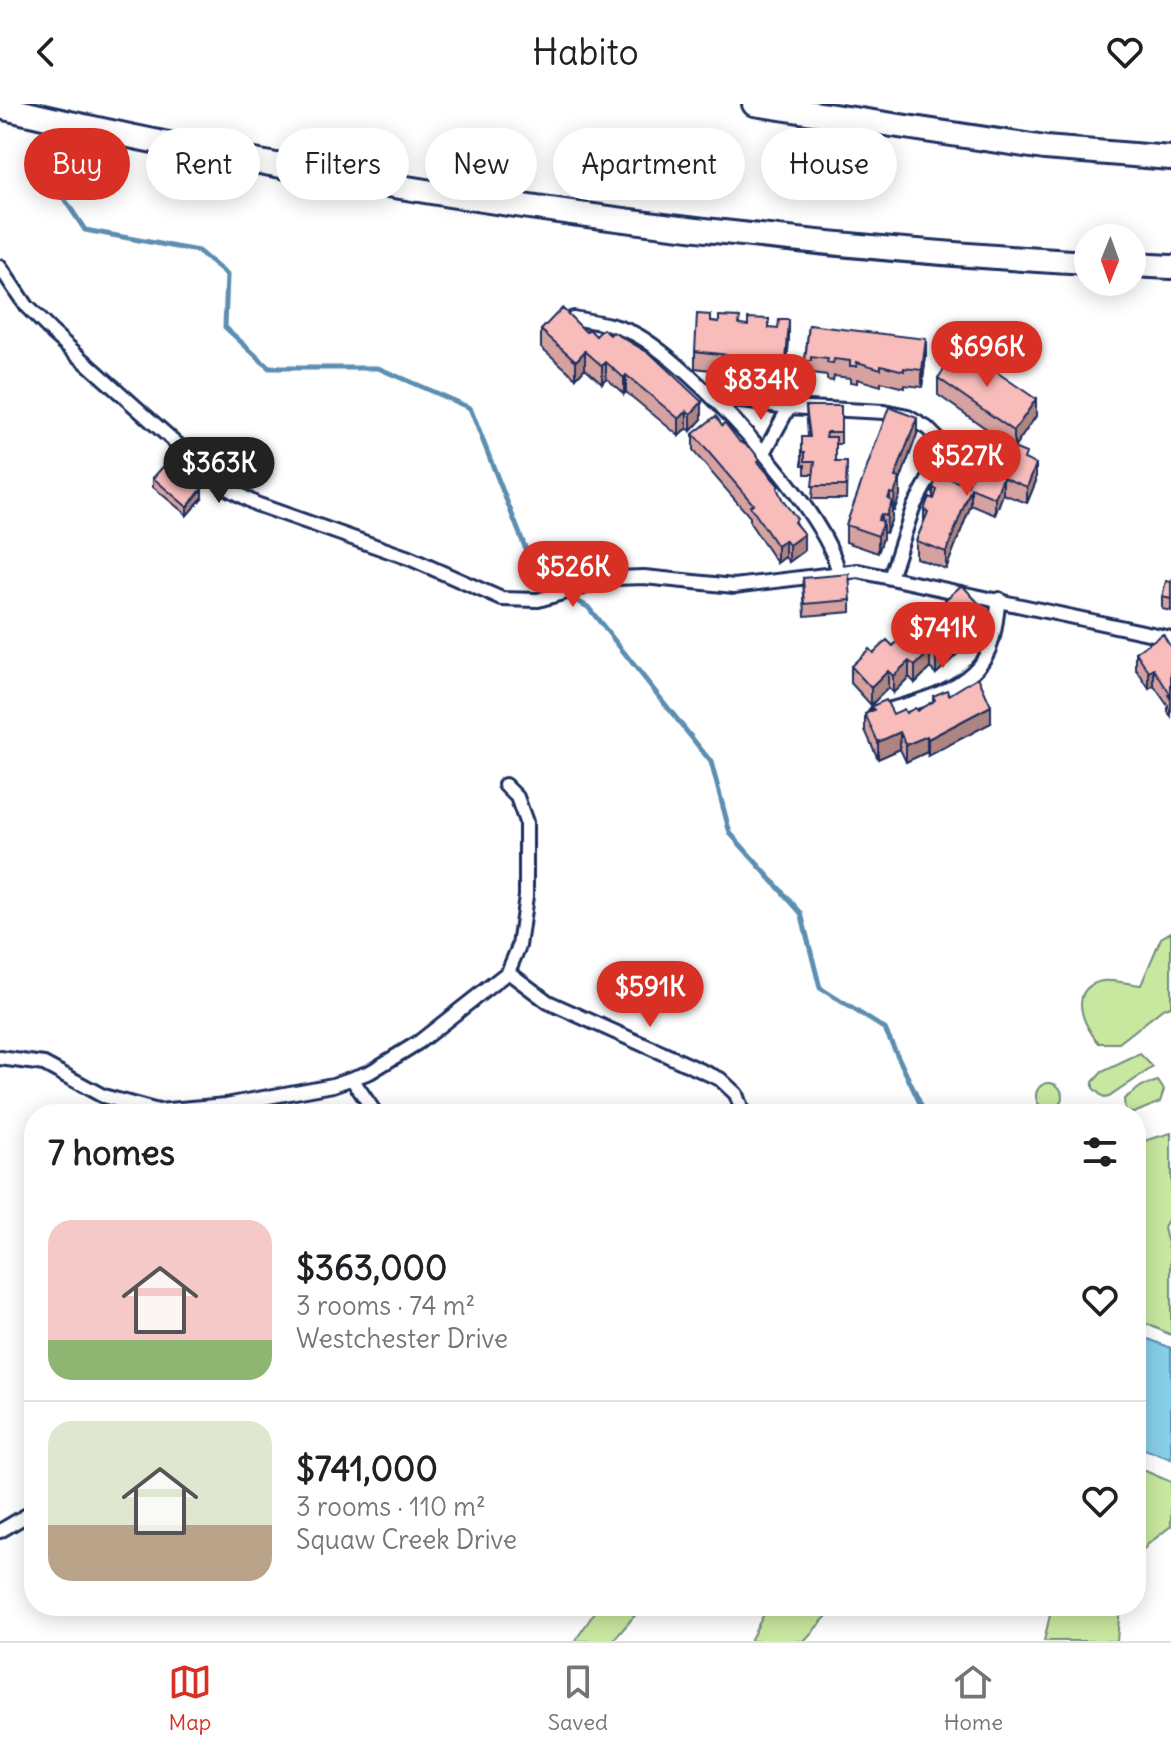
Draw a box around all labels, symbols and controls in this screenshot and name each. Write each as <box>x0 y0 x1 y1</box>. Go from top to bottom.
icon: back <box>24 30 68 74</box>
text: Habito <box>532 30 639 75</box>
icon: heart <box>1103 30 1147 74</box>
chip: Buy <box>24 128 130 200</box>
chip: Rent <box>146 128 260 200</box>
chip: Filters <box>276 128 409 200</box>
chip: New <box>425 128 537 200</box>
chip: Apartment <box>553 128 745 200</box>
chip: House <box>761 128 897 200</box>
north arrow <box>1074 224 1146 296</box>
map controls <box>1074 224 1146 296</box>
pin: $696K <box>931 321 1043 389</box>
text: $696K <box>949 330 1025 363</box>
pin: $834K <box>705 354 817 422</box>
text: $834K <box>723 363 799 396</box>
pin: $527K <box>911 430 1023 498</box>
pin: $363K <box>163 437 275 505</box>
text: $527K <box>931 439 1003 472</box>
text: $363K <box>181 446 257 479</box>
pin: $526K <box>517 541 629 609</box>
text: $526K <box>536 550 610 583</box>
pin: $741K <box>887 602 999 670</box>
text: $741K <box>909 611 977 644</box>
pin: $591K <box>594 961 706 1029</box>
text: $591K <box>615 970 685 1003</box>
icon: filters <box>1078 1130 1122 1174</box>
text: 7 homes <box>48 1131 175 1174</box>
text: $363,000 <box>296 1246 447 1289</box>
icon: home <box>112 1252 208 1348</box>
icon: heart <box>1078 1278 1122 1322</box>
text: 3 rooms · 74 m² <box>296 1289 475 1322</box>
text: Westchester Drive <box>296 1322 508 1355</box>
text: $741,000 <box>296 1447 438 1490</box>
icon: home <box>112 1453 208 1549</box>
icon: heart <box>1078 1479 1122 1523</box>
text: 3 rooms · 110 m² <box>296 1490 486 1523</box>
text: Squaw Creek Drive <box>296 1523 517 1556</box>
tab: Map <box>168 1660 212 1736</box>
tab: Saved <box>548 1660 608 1736</box>
tab: Home <box>944 1660 1003 1736</box>

